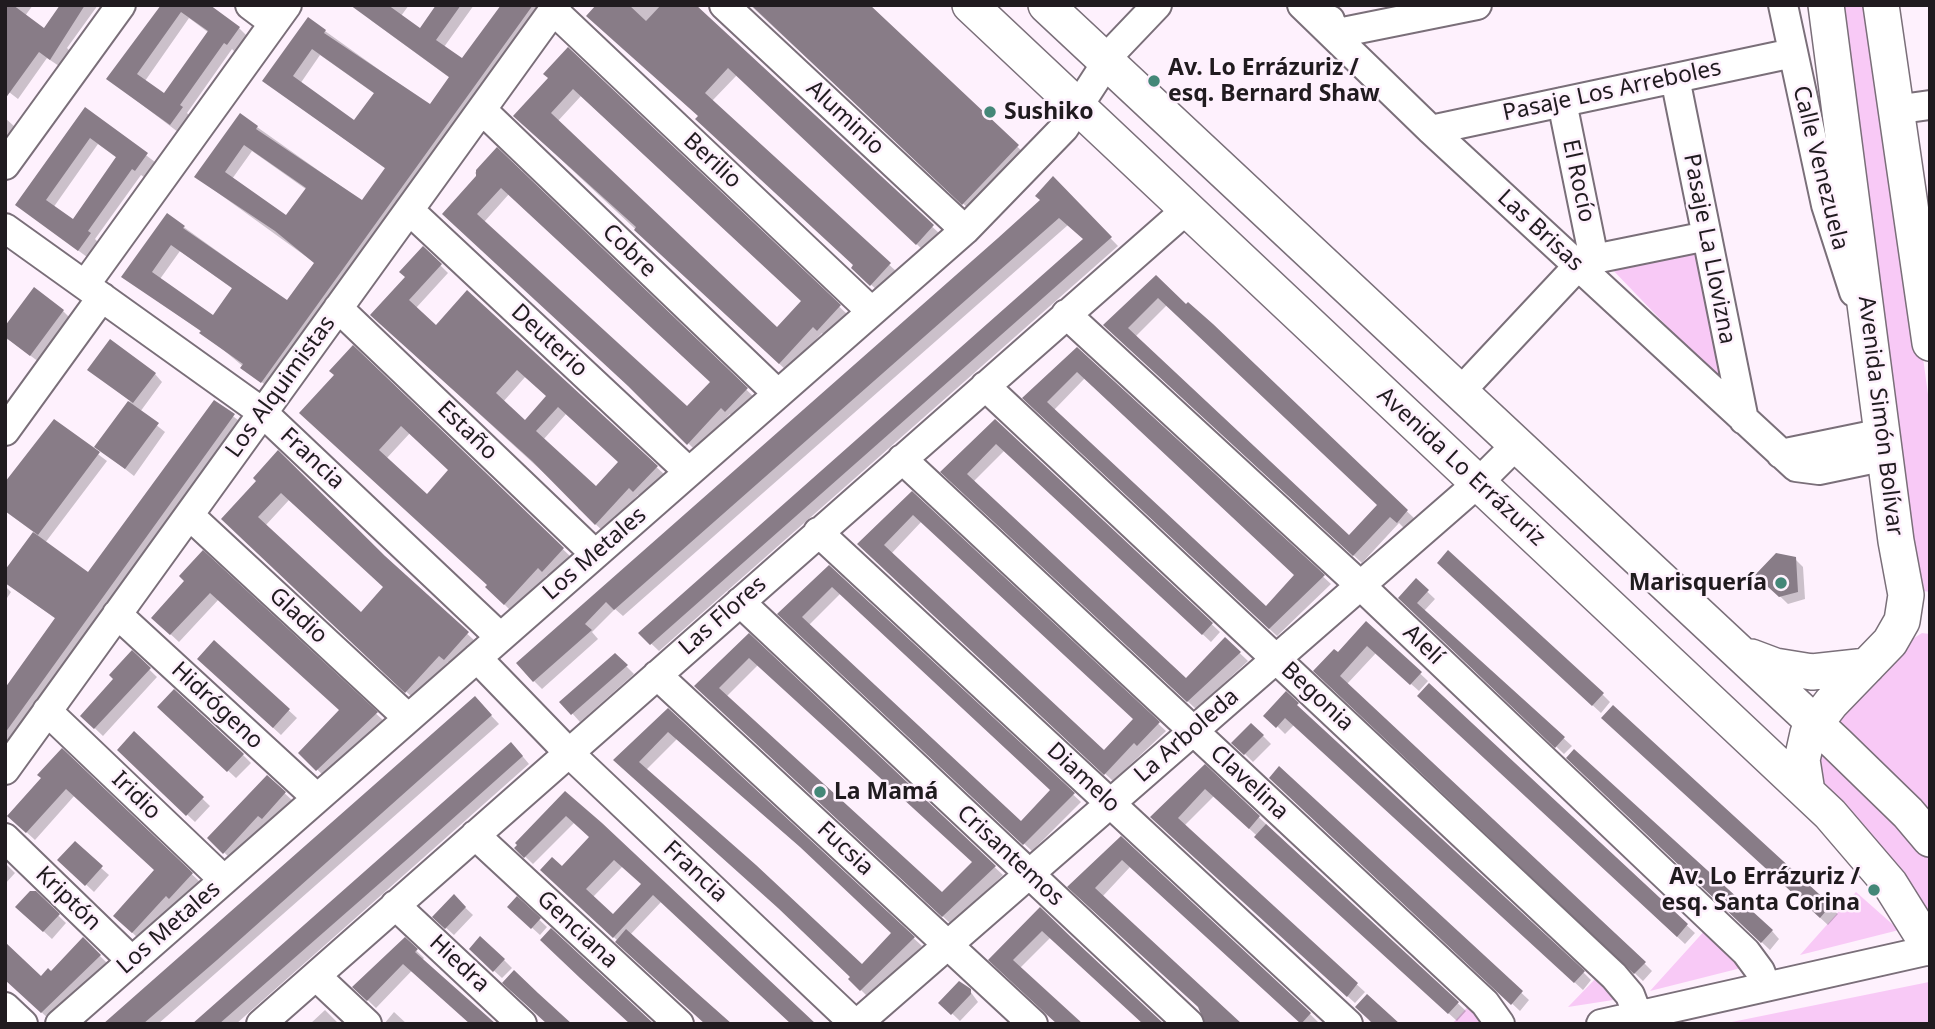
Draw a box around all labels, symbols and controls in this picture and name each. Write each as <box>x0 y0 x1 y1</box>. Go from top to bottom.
place label: Av. Lo Errázuriz / esq. Bernard Shaw <box>1168 54 1380 108</box>
street label: Pasaje Los Arreboles <box>1500 54 1724 128</box>
marker: Av. Lo Errázuriz / esq. Bernard Shaw <box>1146 73 1162 89</box>
street label: Aluminio <box>800 75 890 161</box>
street label: Calle Venezuela <box>1786 83 1854 253</box>
place label: Sushiko <box>1004 98 1094 126</box>
marker: Sushiko <box>982 104 998 120</box>
street label: Berilio <box>677 127 747 195</box>
street label: El Rocío <box>1556 137 1600 225</box>
street label: Pasaje La Llovizna <box>1677 151 1741 347</box>
street label: Las Brisas <box>1491 184 1589 278</box>
street label: Cobre <box>596 219 662 283</box>
street label: Avenida Simón Bolívar <box>1852 294 1908 538</box>
street label: Deuterio <box>505 299 593 383</box>
street label: Los Alquimistas <box>220 311 342 463</box>
street label: Avenida Lo Errázuriz <box>1371 382 1551 552</box>
street label: Estaño <box>431 396 503 466</box>
street label: Francia <box>274 422 350 496</box>
street label: Los Metales <box>538 502 652 606</box>
place label: Marisquería <box>1629 569 1767 597</box>
street label: Las Flores <box>674 571 772 661</box>
marker: Marisquería <box>1773 575 1789 591</box>
street label: Gladio <box>263 582 333 650</box>
street label: Alelí <box>1397 619 1449 671</box>
street label: Hidrógeno <box>165 657 269 755</box>
street label: Begonia <box>1275 657 1359 737</box>
street label: La Arboleda <box>1129 683 1245 789</box>
street label: Diamelo <box>1041 737 1125 819</box>
street label: Clavelina <box>1204 740 1294 826</box>
street label: Iridio <box>106 766 166 826</box>
place label: La Mamá <box>834 778 938 806</box>
marker: La Mamá <box>812 784 828 800</box>
street label: Crisantemos <box>951 800 1069 912</box>
street label: Fucsia <box>811 816 879 882</box>
street label: Francia <box>657 835 733 909</box>
street label: Kriptón <box>30 861 106 937</box>
place label: Av. Lo Errázuriz / esq. Santa Corina <box>1662 863 1860 917</box>
street label: Los Metales <box>112 876 226 980</box>
marker: Av. Lo Errázuriz / esq. Santa Corina <box>1866 882 1882 898</box>
street label: Genciana <box>531 885 623 975</box>
street label: Hiedra <box>423 929 495 999</box>

